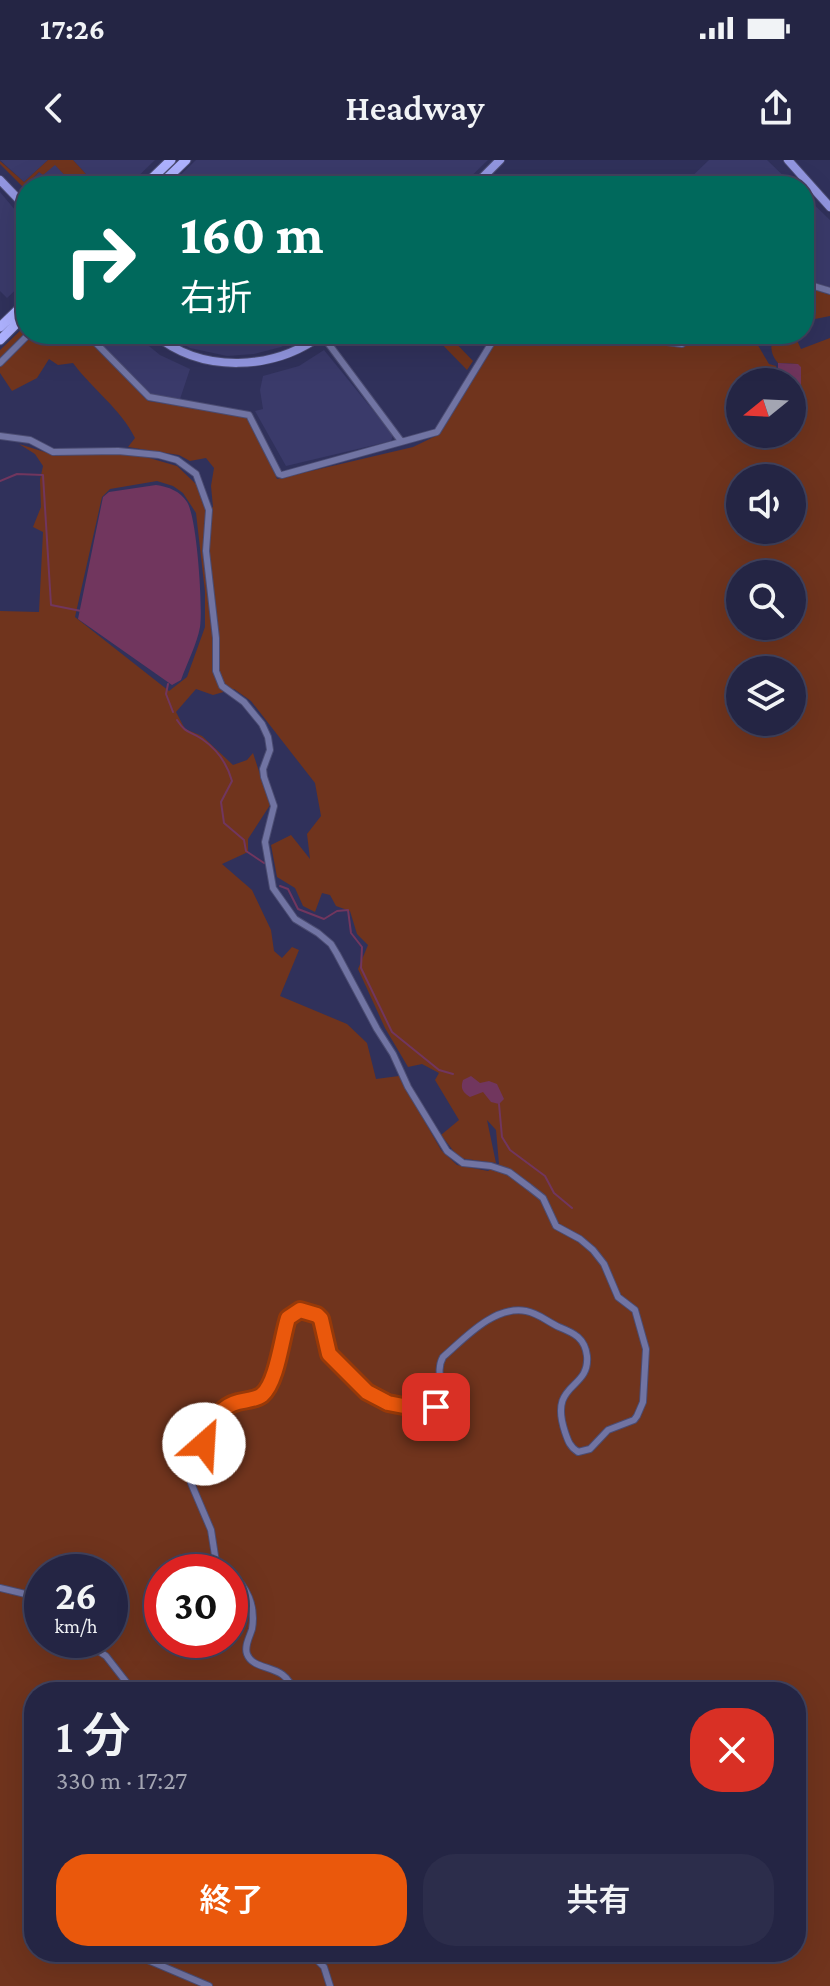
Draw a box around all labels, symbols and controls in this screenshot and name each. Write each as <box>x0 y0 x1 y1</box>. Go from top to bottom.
text: 17:26 <box>40 12 105 45</box>
icon: back <box>32 86 76 130</box>
icon: share <box>754 86 798 130</box>
text: Headway <box>346 88 484 128</box>
text: 160 m <box>180 203 324 265</box>
icon: right <box>48 208 152 312</box>
text: 右折 <box>180 278 252 318</box>
north arrow <box>726 368 806 448</box>
map controls <box>726 368 806 736</box>
button: sound <box>726 464 806 544</box>
button: search <box>726 560 806 640</box>
button: layers <box>726 656 806 736</box>
pin <box>402 1373 470 1441</box>
icon: arrive <box>414 1385 458 1429</box>
position arrow <box>162 1402 246 1486</box>
speed limit sign: 30 <box>144 1554 248 1658</box>
text: 26 <box>55 1573 97 1618</box>
text: km/h <box>54 1615 98 1637</box>
button: close <box>690 1708 774 1792</box>
text: 1 分 <box>56 1709 130 1762</box>
text: 330 m · 17:27 <box>56 1766 187 1795</box>
button: 終了 <box>56 1854 407 1946</box>
button: 共有 <box>423 1854 774 1946</box>

